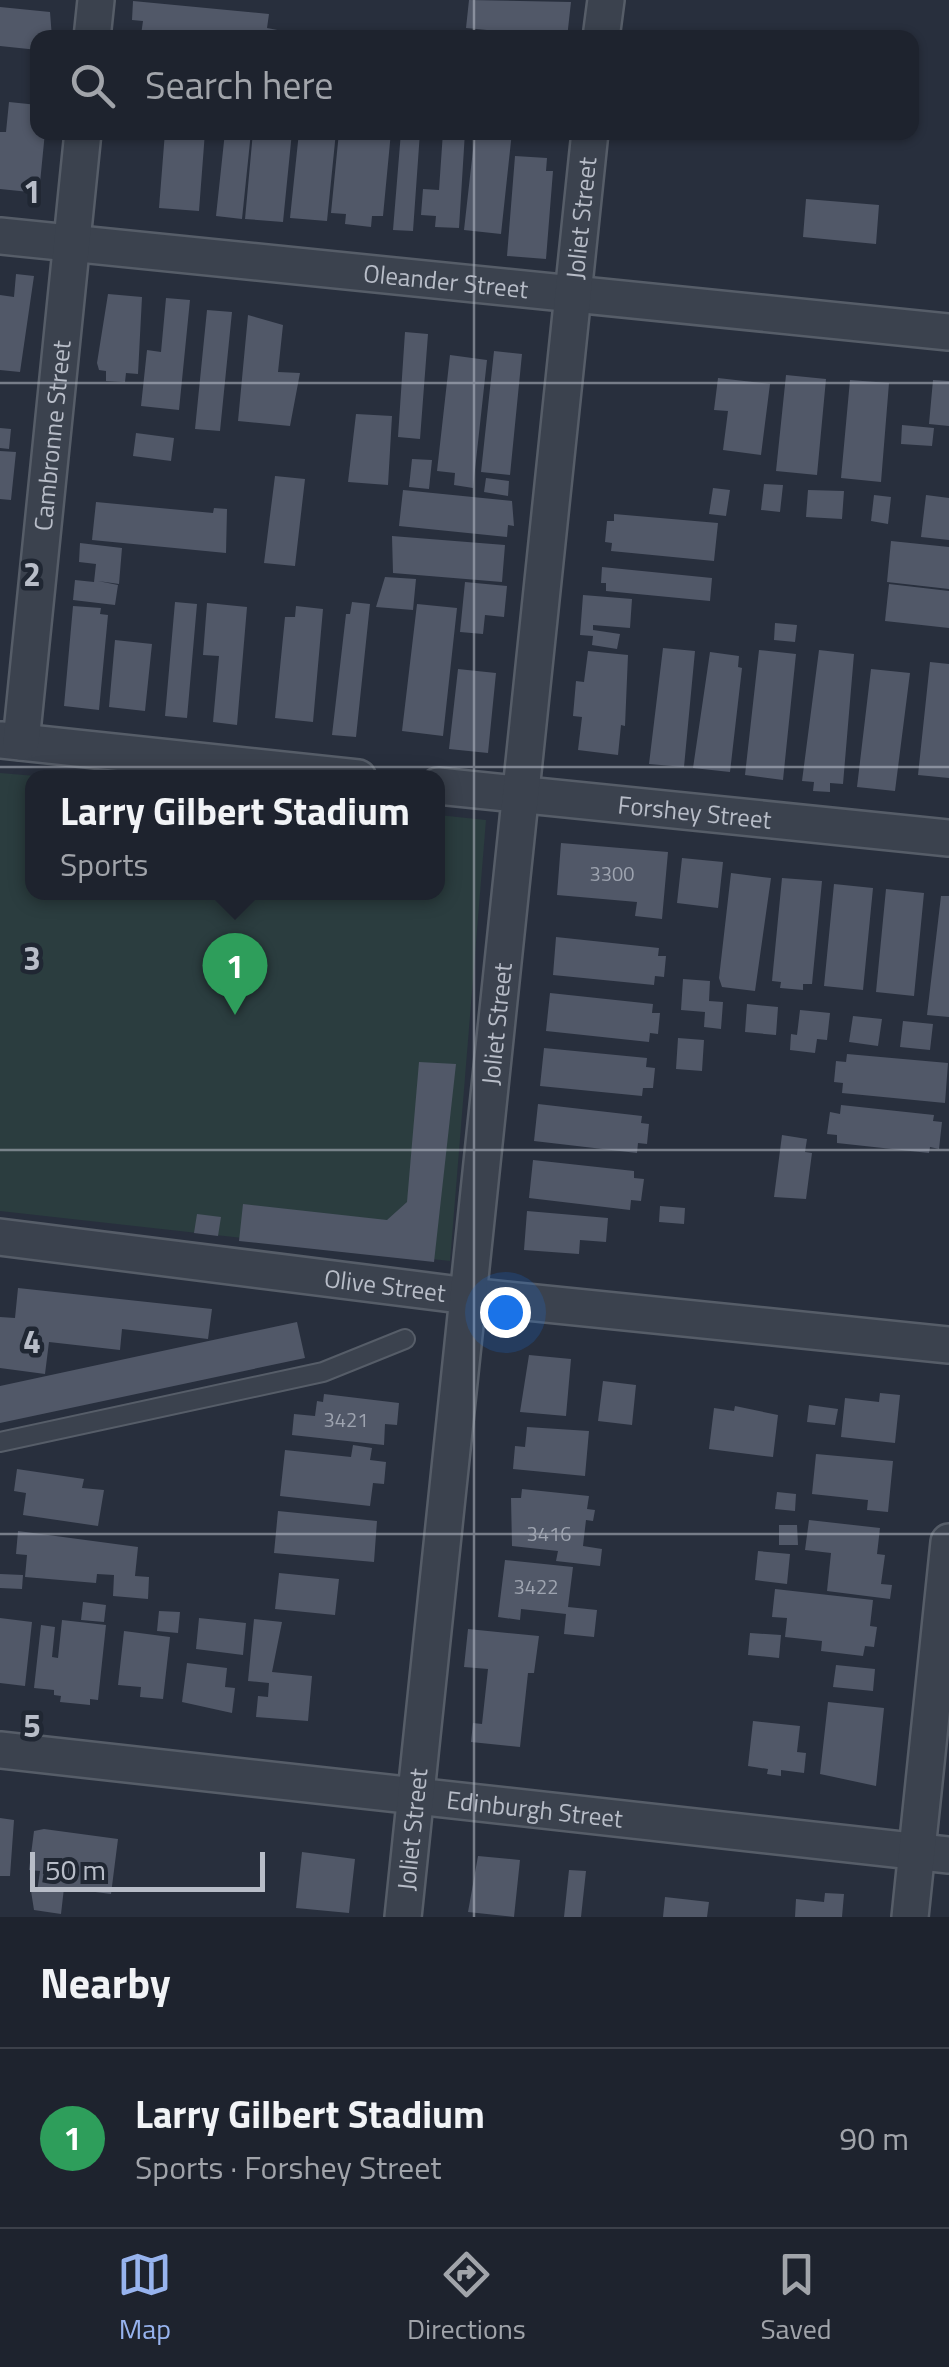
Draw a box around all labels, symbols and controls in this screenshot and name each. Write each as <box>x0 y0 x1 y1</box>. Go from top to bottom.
search box <box>30 30 919 140</box>
text: Search here <box>145 56 333 114</box>
icon: search <box>65 58 120 113</box>
street label: Joliet Street <box>556 155 606 281</box>
text: 1 <box>23 167 41 215</box>
street label: Oleander Street <box>362 254 530 308</box>
street label: Cambronne Street <box>24 338 81 533</box>
text: 2 <box>23 550 41 598</box>
popup <box>25 770 445 900</box>
text: Larry Gilbert Stadium <box>60 782 410 840</box>
street label: Forshey Street <box>616 785 773 839</box>
text: Sports <box>60 840 148 888</box>
house number: 3300 <box>590 858 634 889</box>
pin: 1 <box>202 932 268 1015</box>
text: 3 <box>23 934 41 982</box>
street label: Joliet Street <box>471 961 522 1087</box>
street label: Olive Street <box>322 1259 448 1312</box>
your location <box>480 1287 531 1338</box>
text: 4 <box>23 1317 41 1365</box>
house number: 3421 <box>324 1404 368 1435</box>
house number: 3416 <box>527 1518 571 1549</box>
house number: 3422 <box>514 1571 558 1602</box>
text: 5 <box>23 1701 41 1749</box>
street label: Joliet Street <box>387 1766 437 1893</box>
street label: Edinburgh Street <box>445 1781 625 1838</box>
scale bar <box>30 1847 265 1892</box>
text: 50 m <box>45 1848 106 1891</box>
text: Nearby <box>40 1950 171 2014</box>
text: Larry Gilbert Stadium <box>135 2085 485 2143</box>
text: 1 <box>64 2114 81 2162</box>
text: 90 m <box>839 2114 909 2162</box>
text: Sports · Forshey Street <box>135 2143 441 2191</box>
tab: Map <box>117 2247 172 2350</box>
tab: Directions <box>407 2247 526 2350</box>
tab: Saved <box>760 2247 832 2350</box>

